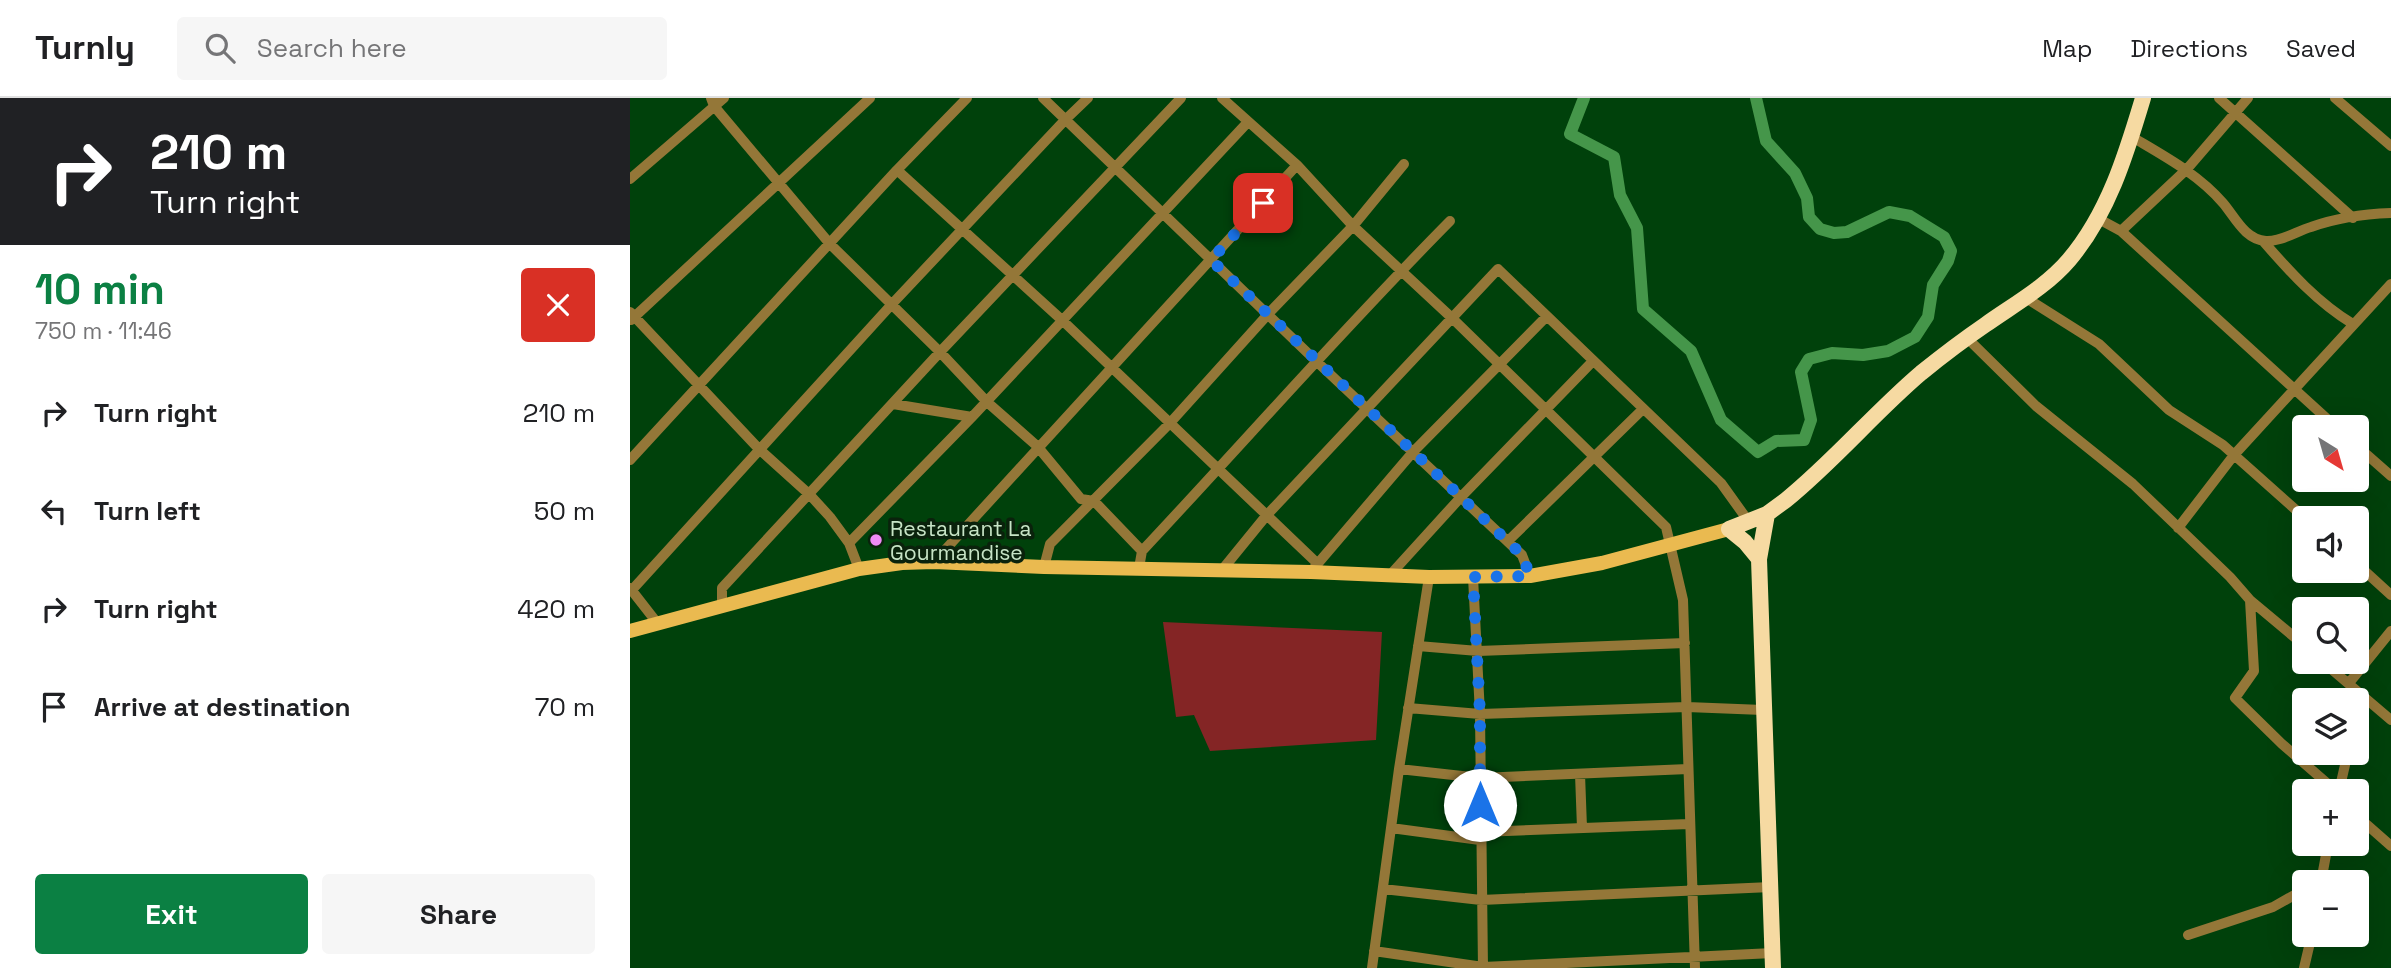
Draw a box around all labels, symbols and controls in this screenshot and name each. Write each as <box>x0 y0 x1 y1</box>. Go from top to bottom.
search box <box>177 17 667 80</box>
text: Turnly <box>35 27 135 69</box>
icon: search <box>201 29 239 67</box>
text: Search here <box>257 31 407 65</box>
text: Map <box>2042 33 2092 64</box>
text: Directions <box>2130 33 2248 64</box>
text: Saved <box>2286 33 2356 64</box>
text: 210 m <box>150 121 287 183</box>
icon: right <box>35 126 126 217</box>
pin <box>1233 173 1293 233</box>
text: Turn right <box>150 182 300 222</box>
icon: arrive <box>1244 184 1282 222</box>
text: 10 min <box>35 263 165 316</box>
button: close <box>521 268 595 342</box>
text: 750 m · 11:46 <box>35 316 172 346</box>
icon: right <box>35 394 73 432</box>
text: Turn right <box>94 396 218 430</box>
text: 210 m <box>523 396 595 430</box>
north arrow <box>2292 415 2370 492</box>
map controls <box>2292 415 2369 947</box>
icon: left <box>35 492 73 530</box>
text: Turn left <box>94 494 201 528</box>
text: 50 m <box>534 494 595 528</box>
button: sound <box>2292 506 2369 583</box>
place label: Restaurant La Gourmandise <box>890 515 1032 566</box>
marker: Restaurant La Gourmandise <box>868 532 884 548</box>
icon: right <box>35 590 73 628</box>
text: Turn right <box>94 592 218 626</box>
text: 420 m <box>517 592 595 626</box>
button: search <box>2292 597 2369 674</box>
icon: arrive <box>35 688 73 726</box>
button: layers <box>2292 688 2369 765</box>
text: Arrive at destination <box>94 690 351 724</box>
text: 70 m <box>535 690 595 724</box>
position arrow <box>1443 768 1517 842</box>
button: + <box>2292 779 2369 856</box>
button: − <box>2292 870 2369 947</box>
button: Exit <box>35 874 308 954</box>
button: Share <box>322 874 595 954</box>

